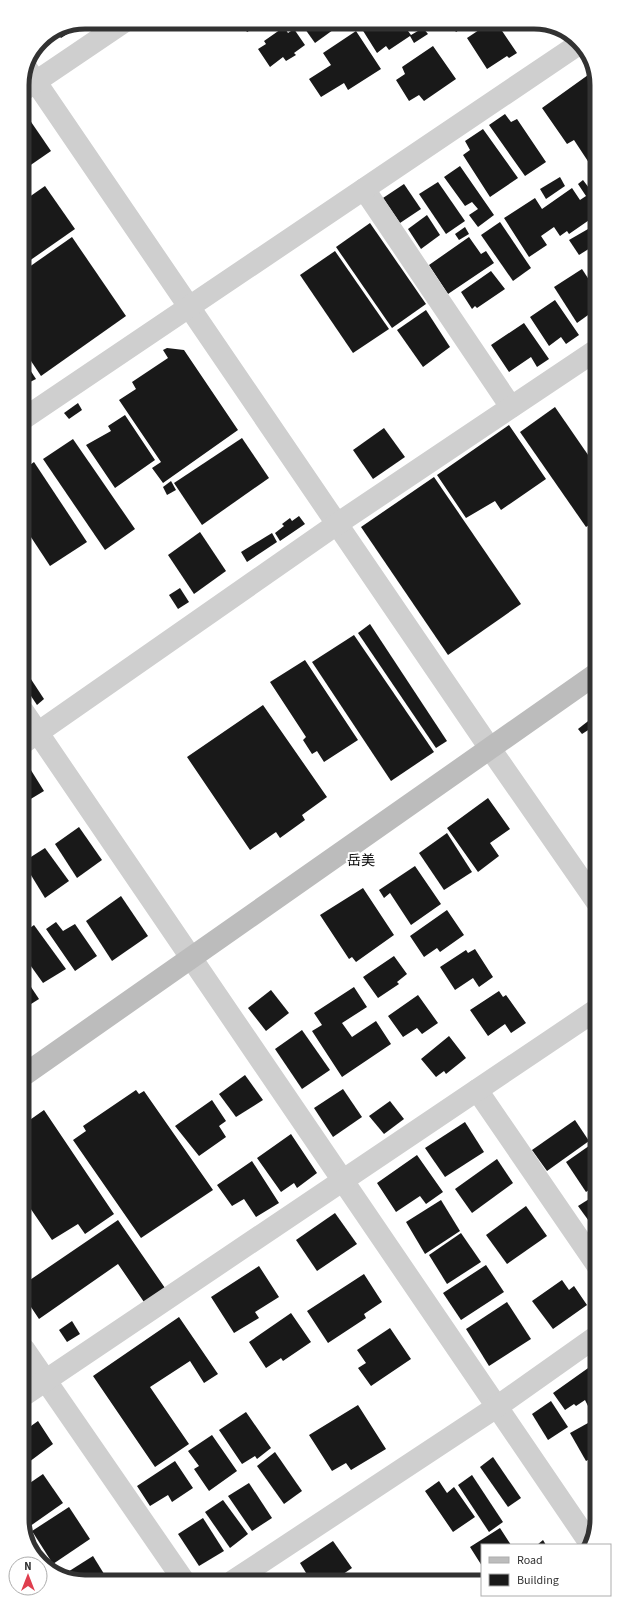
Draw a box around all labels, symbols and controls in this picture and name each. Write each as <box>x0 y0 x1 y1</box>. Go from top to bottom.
district label: 岳美 <box>347 851 375 871</box>
legend <box>481 1544 611 1596</box>
text: Road <box>517 1552 543 1569</box>
north arrow <box>8 1556 48 1596</box>
text: N <box>24 1559 32 1574</box>
text: Building <box>517 1572 559 1589</box>

